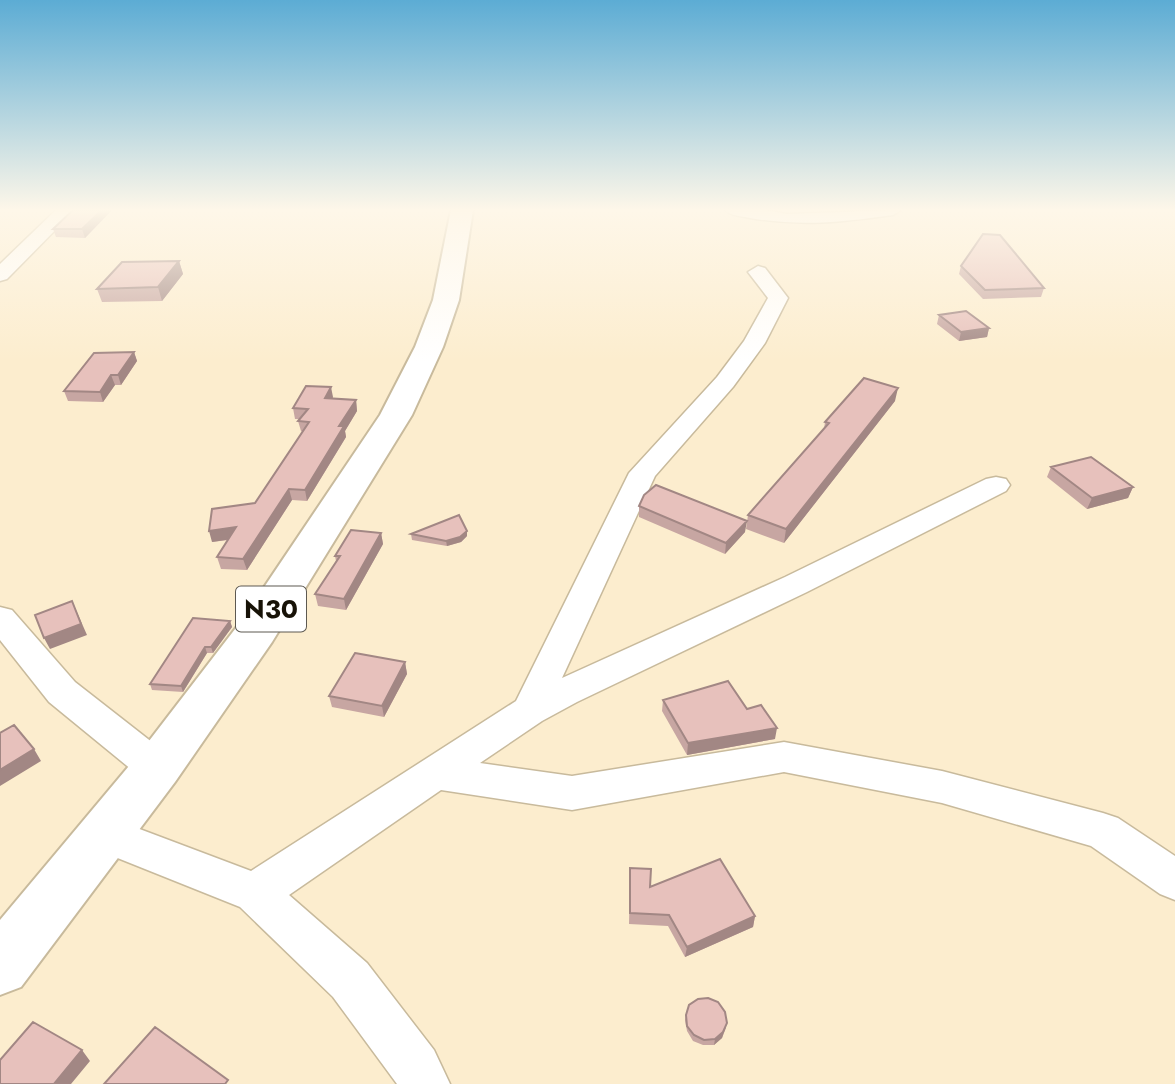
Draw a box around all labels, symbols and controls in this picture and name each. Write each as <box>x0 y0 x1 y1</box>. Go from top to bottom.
road number: N30 <box>236 586 306 632</box>

